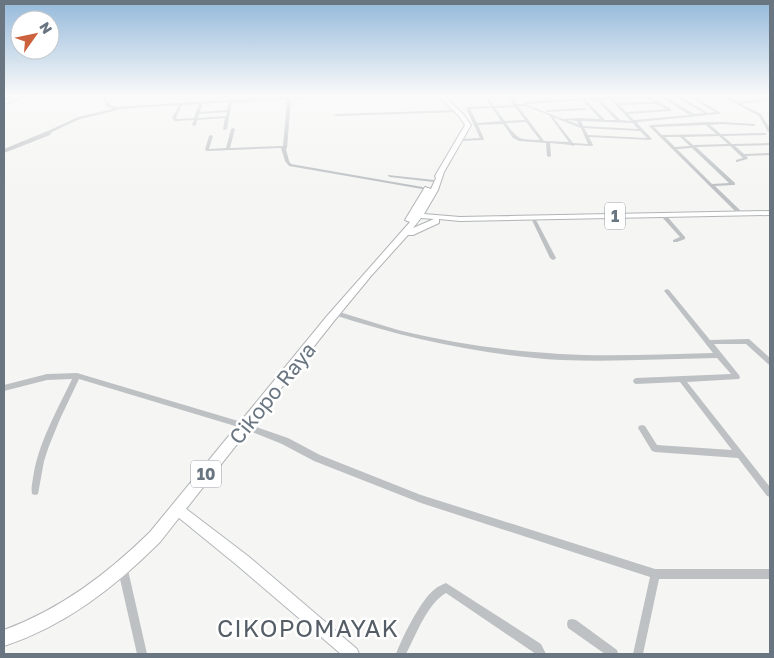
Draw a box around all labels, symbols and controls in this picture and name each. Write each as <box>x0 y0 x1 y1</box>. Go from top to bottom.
north arrow <box>10 10 60 60</box>
text: N <box>36 19 56 37</box>
road number: 1 <box>605 202 625 230</box>
street label: Cikopo Raya <box>223 337 321 449</box>
road number: 10 <box>191 460 221 488</box>
district label: CIKOPOMAYAK <box>217 613 399 642</box>

